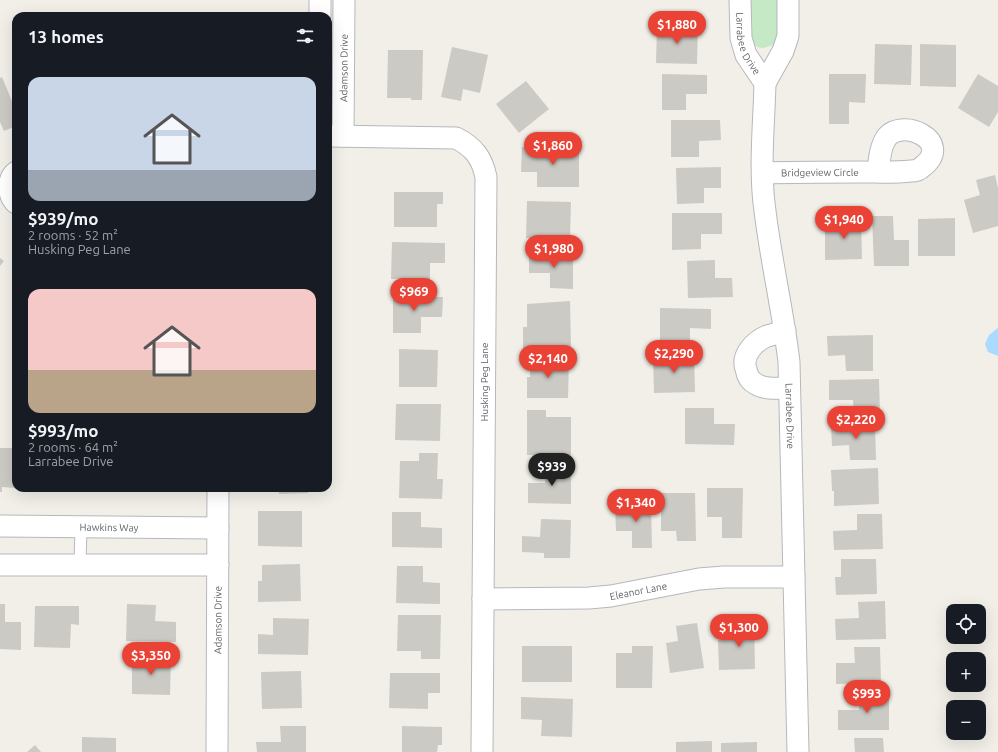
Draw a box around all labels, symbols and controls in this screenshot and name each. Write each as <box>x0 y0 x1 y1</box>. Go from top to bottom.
pin: $1,880 <box>644 11 710 45</box>
street label: Larrabee Drive <box>735 12 763 76</box>
text: $1,880 <box>657 17 697 31</box>
icon: filters <box>294 25 316 47</box>
text: 13 homes <box>28 27 104 46</box>
street label: Adamson Drive <box>338 34 349 102</box>
icon: home <box>136 103 208 175</box>
pin: $1,860 <box>520 132 586 166</box>
text: $1,860 <box>533 138 573 152</box>
street label: Bridgeview Circle <box>781 166 859 178</box>
pin: $1,940 <box>811 206 877 240</box>
text: $939/mo <box>28 209 98 228</box>
text: $1,940 <box>824 212 864 226</box>
text: 2 rooms · 52 m² <box>28 228 118 242</box>
pin: $1,980 <box>521 235 587 269</box>
text: $1,980 <box>534 241 574 255</box>
text: Husking Peg Lane <box>28 242 131 256</box>
pin: $969 <box>390 278 438 312</box>
text: $969 <box>399 284 429 298</box>
icon: home <box>136 315 208 387</box>
pin: $2,290 <box>641 340 707 374</box>
street label: Husking Peg Lane <box>479 342 490 422</box>
pin: $2,140 <box>515 345 581 379</box>
text: $2,290 <box>654 346 694 360</box>
text: $2,140 <box>528 351 568 365</box>
street label: Larrabee Drive <box>784 383 797 449</box>
pin: $2,220 <box>823 406 889 440</box>
text: $2,220 <box>836 412 876 426</box>
text: $993/mo <box>28 421 98 440</box>
text: 2 rooms · 64 m² <box>28 440 118 454</box>
pin: $939 <box>528 453 576 487</box>
text: Larrabee Drive <box>28 454 114 468</box>
text: $939 <box>537 459 567 473</box>
pin: $1,340 <box>603 489 669 523</box>
text: $1,340 <box>616 495 656 509</box>
street label: Hawkins Way <box>80 521 139 533</box>
street label: Eleanor Lane <box>609 580 668 602</box>
street label: Adamson Drive <box>212 586 223 654</box>
map controls <box>946 604 986 740</box>
button: locate <box>946 604 986 644</box>
pin: $1,300 <box>706 614 772 648</box>
text: $1,300 <box>719 620 759 634</box>
pin: $3,350 <box>118 642 184 676</box>
text: $3,350 <box>131 648 171 662</box>
button: + <box>946 652 986 692</box>
pin: $993 <box>843 680 891 714</box>
text: $993 <box>852 686 882 700</box>
button: − <box>946 700 986 740</box>

